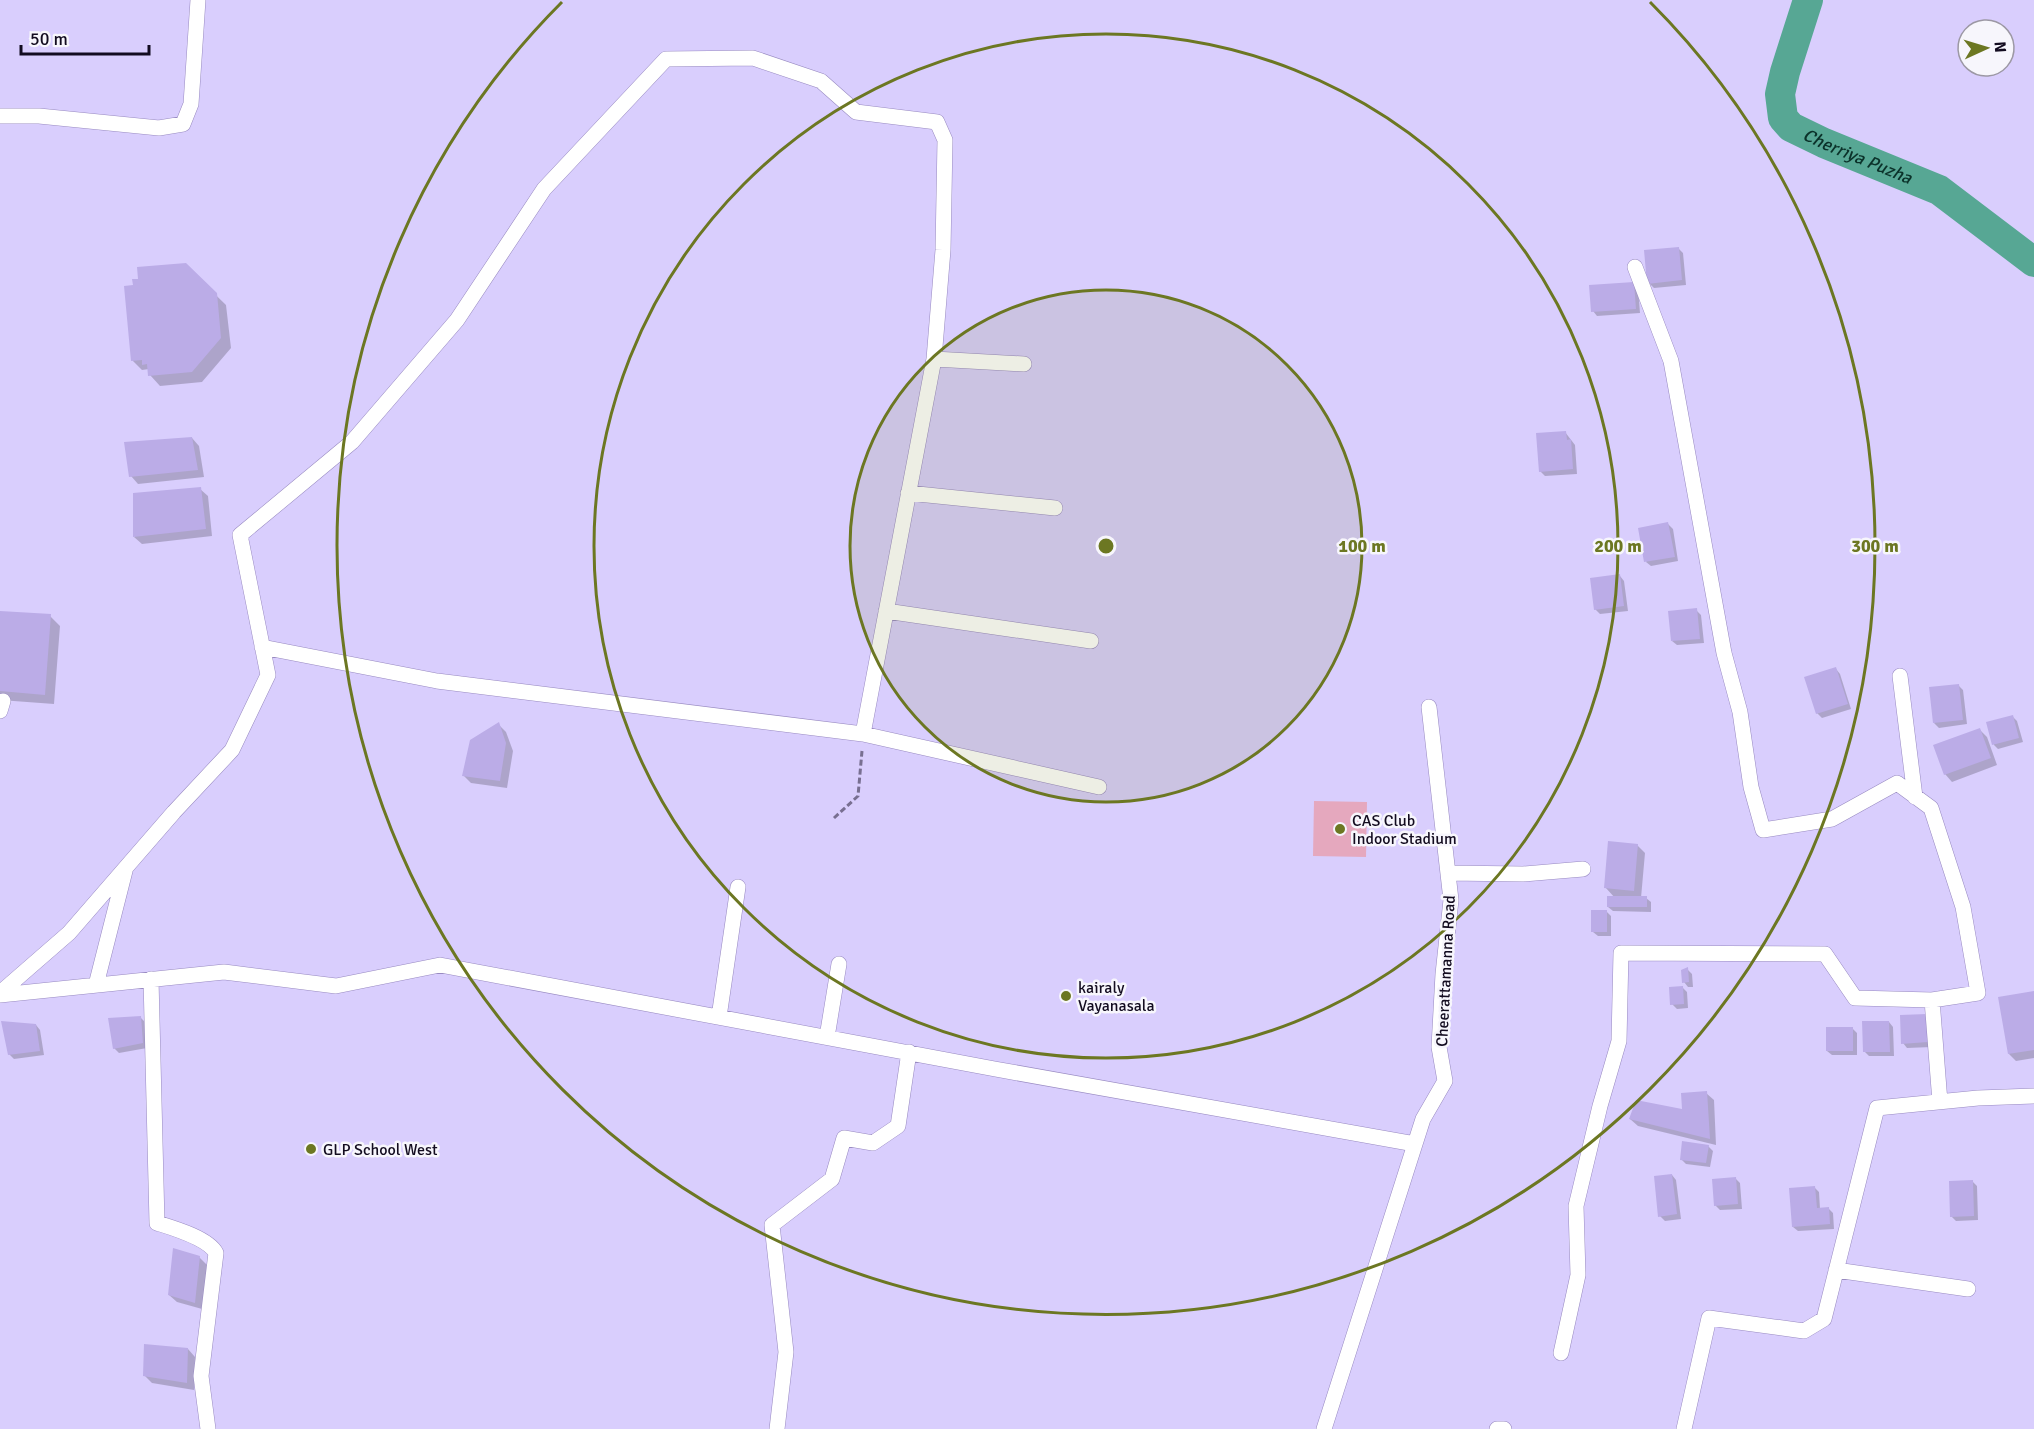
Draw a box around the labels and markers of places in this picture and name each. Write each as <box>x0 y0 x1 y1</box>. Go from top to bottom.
centre of rings <box>1096 536 1116 556</box>
place label: CAS Club Indoor Stadium <box>1352 811 1457 849</box>
marker: CAS Club Indoor Stadium <box>1333 822 1347 836</box>
place label: kairaly Vayanasala <box>1078 978 1155 1016</box>
marker: kairaly Vayanasala <box>1059 989 1073 1003</box>
place label: GLP School West <box>323 1140 438 1160</box>
marker: GLP School West <box>304 1142 318 1156</box>

